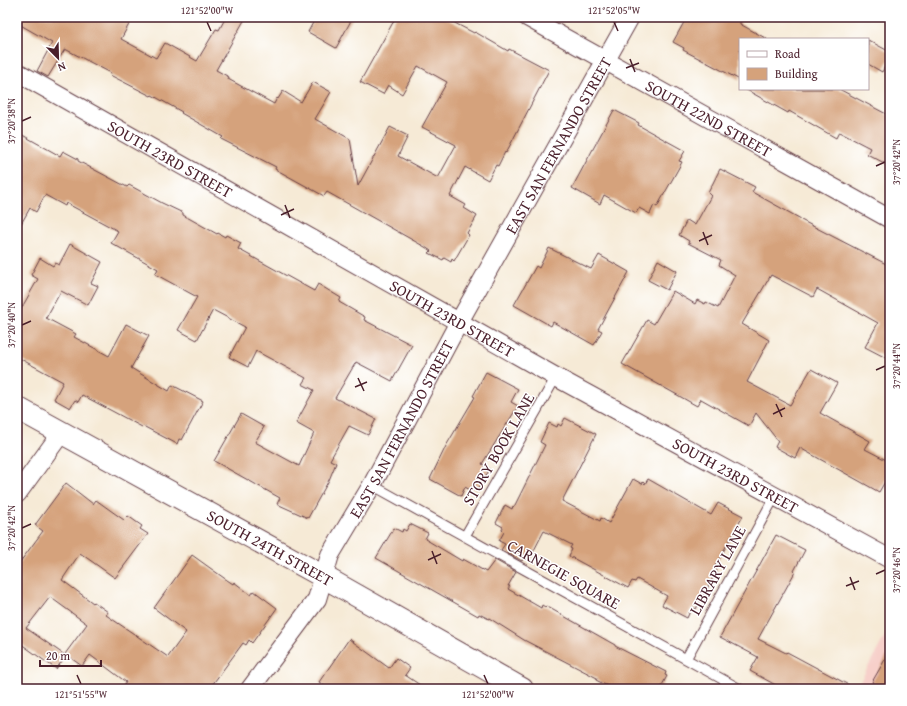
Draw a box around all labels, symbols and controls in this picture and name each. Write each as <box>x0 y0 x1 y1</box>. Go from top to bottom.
text: 121°52'00"W <box>181 3 234 18</box>
text: 121°52'05"W <box>588 3 641 18</box>
north arrow <box>38 38 78 78</box>
legend <box>739 38 869 90</box>
text: Road <box>775 45 801 62</box>
street label: EAST SAN FERNANDO STREET <box>499 52 617 238</box>
text: N <box>55 58 68 76</box>
text: Building <box>775 65 818 82</box>
street label: SOUTH 22ND STREET <box>641 73 776 163</box>
text: 37°20'38"N <box>4 98 19 144</box>
street label: SOUTH 23RD STREET <box>103 114 237 204</box>
text: 37°20'42"N <box>889 139 904 185</box>
street label: SOUTH 23RD STREET <box>385 273 519 363</box>
text: 37°20'40"N <box>4 302 19 348</box>
street label: EAST SAN FERNANDO STREET <box>343 335 459 522</box>
text: 37°20'44"N <box>889 343 904 389</box>
street label: STORY BOOK LANE <box>456 388 540 510</box>
street label: SOUTH 23RD STREET <box>668 431 803 519</box>
street label: SOUTH 24TH STREET <box>203 503 338 592</box>
text: 37°20'42"N <box>4 505 19 551</box>
street label: LIBRARY LANE <box>682 521 752 619</box>
street label: CARNEGIE SQUARE <box>503 533 625 615</box>
text: 37°20'46"N <box>889 547 904 593</box>
scale bar <box>40 642 101 668</box>
text: 20 m <box>46 647 70 664</box>
text: 121°51'55"W <box>55 687 108 702</box>
text: 121°52'00"W <box>462 687 515 702</box>

